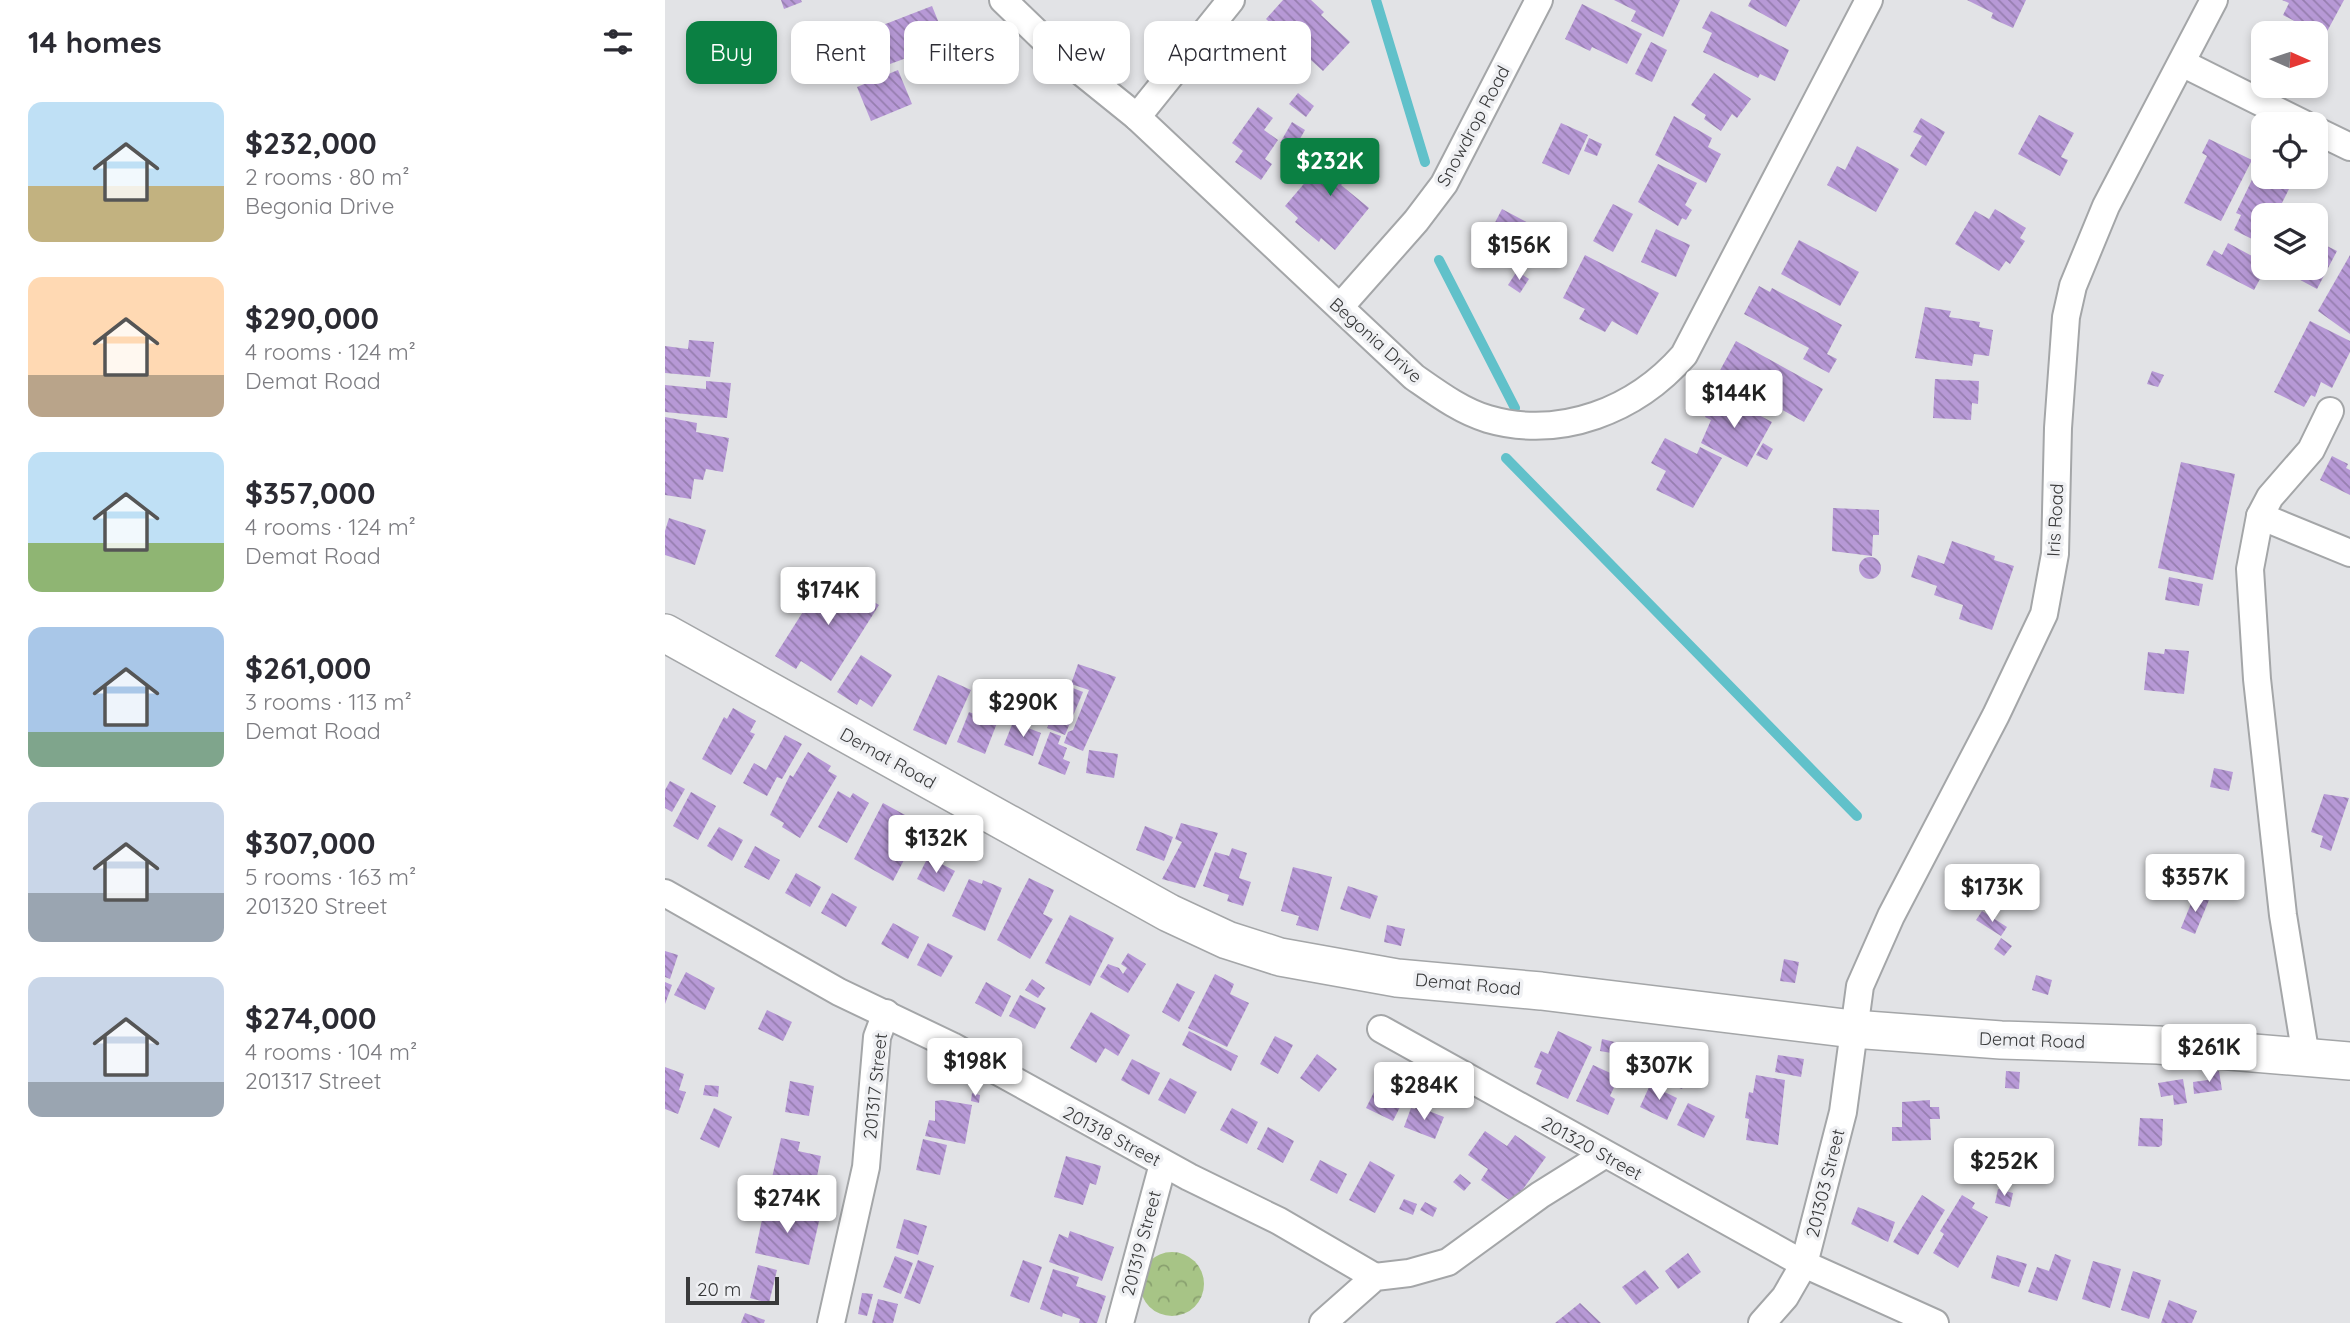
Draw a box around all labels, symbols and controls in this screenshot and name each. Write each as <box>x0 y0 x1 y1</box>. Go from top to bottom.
chip: Buy <box>686 21 777 84</box>
chip: Rent <box>791 21 890 84</box>
chip: Filters <box>904 21 1019 84</box>
chip: New <box>1033 21 1130 84</box>
chip: Apartment <box>1144 21 1311 84</box>
north arrow <box>2251 21 2327 98</box>
map controls <box>2251 21 2328 280</box>
text: 14 homes <box>28 23 162 61</box>
icon: filters <box>599 23 637 61</box>
street label: Snowdrop Road <box>1431 62 1515 190</box>
button: locate <box>2251 112 2328 189</box>
text: $232,000 <box>245 124 377 162</box>
icon: home <box>84 130 168 214</box>
pin: $232K <box>1281 138 1379 198</box>
text: $232K <box>1296 146 1364 175</box>
text: 2 rooms · 80 m² <box>245 162 410 191</box>
text: Begonia Drive <box>245 191 394 220</box>
button: layers <box>2251 203 2328 280</box>
pin: $156K <box>1470 222 1568 282</box>
text: $156K <box>1487 230 1551 259</box>
street label: Begonia Drive <box>1325 292 1427 388</box>
text: $290,000 <box>245 299 379 337</box>
icon: home <box>84 305 168 389</box>
text: 4 rooms · 124 m² <box>245 337 416 366</box>
text: Demat Road <box>245 366 381 395</box>
pin: $144K <box>1685 370 1783 430</box>
text: $144K <box>1702 378 1766 407</box>
text: $357,000 <box>245 474 375 512</box>
icon: home <box>84 480 168 564</box>
street label: Iris Road <box>2042 483 2068 557</box>
text: 4 rooms · 124 m² <box>245 512 416 541</box>
text: Demat Road <box>245 541 381 570</box>
pin: $174K <box>779 568 877 627</box>
text: $174K <box>797 575 859 604</box>
text: $261,000 <box>245 649 371 687</box>
icon: home <box>84 655 168 739</box>
pin: $290K <box>974 680 1072 739</box>
text: 3 rooms · 113 m² <box>245 687 412 716</box>
text: $290K <box>988 687 1058 716</box>
text: Demat Road <box>245 716 381 745</box>
street label: Demat Road <box>836 722 940 794</box>
pin: $132K <box>887 816 985 875</box>
text: $132K <box>904 823 968 852</box>
text: $307,000 <box>245 824 375 862</box>
icon: home <box>84 830 168 914</box>
pin: $357K <box>2146 855 2244 914</box>
text: 5 rooms · 163 m² <box>245 862 416 891</box>
text: $357K <box>2161 862 2229 891</box>
pin: $173K <box>1943 864 2041 924</box>
text: $173K <box>1961 872 2023 901</box>
text: 201320 Street <box>245 891 388 920</box>
street label: Demat Road <box>1414 968 1522 1000</box>
text: $274,000 <box>245 999 376 1037</box>
icon: home <box>84 1005 168 1089</box>
pin: $261K <box>2160 1024 2258 1084</box>
street label: Demat Road <box>1978 1027 2086 1053</box>
street label: 201317 Street <box>858 1032 892 1140</box>
text: $261K <box>2177 1032 2241 1061</box>
text: 4 rooms · 104 m² <box>245 1037 417 1066</box>
pin: $198K <box>926 1038 1024 1098</box>
pin: $307K <box>1610 1042 1708 1102</box>
text: $198K <box>943 1046 1007 1075</box>
text: $307K <box>1626 1050 1692 1079</box>
pin: $284K <box>1375 1062 1473 1122</box>
text: 201317 Street <box>245 1066 381 1095</box>
text: $284K <box>1390 1070 1458 1099</box>
street label: 201318 Street <box>1059 1101 1165 1171</box>
street label: 201320 Street <box>1538 1111 1646 1185</box>
street label: 201303 Street <box>1800 1126 1850 1240</box>
pin: $252K <box>1955 1138 2053 1198</box>
text: $252K <box>1970 1146 2038 1175</box>
pin: $274K <box>738 1176 836 1235</box>
text: $274K <box>753 1183 821 1212</box>
street label: 201319 Street <box>1116 1188 1166 1298</box>
scale bar <box>686 1274 779 1306</box>
text: 20 m <box>697 1277 741 1301</box>

